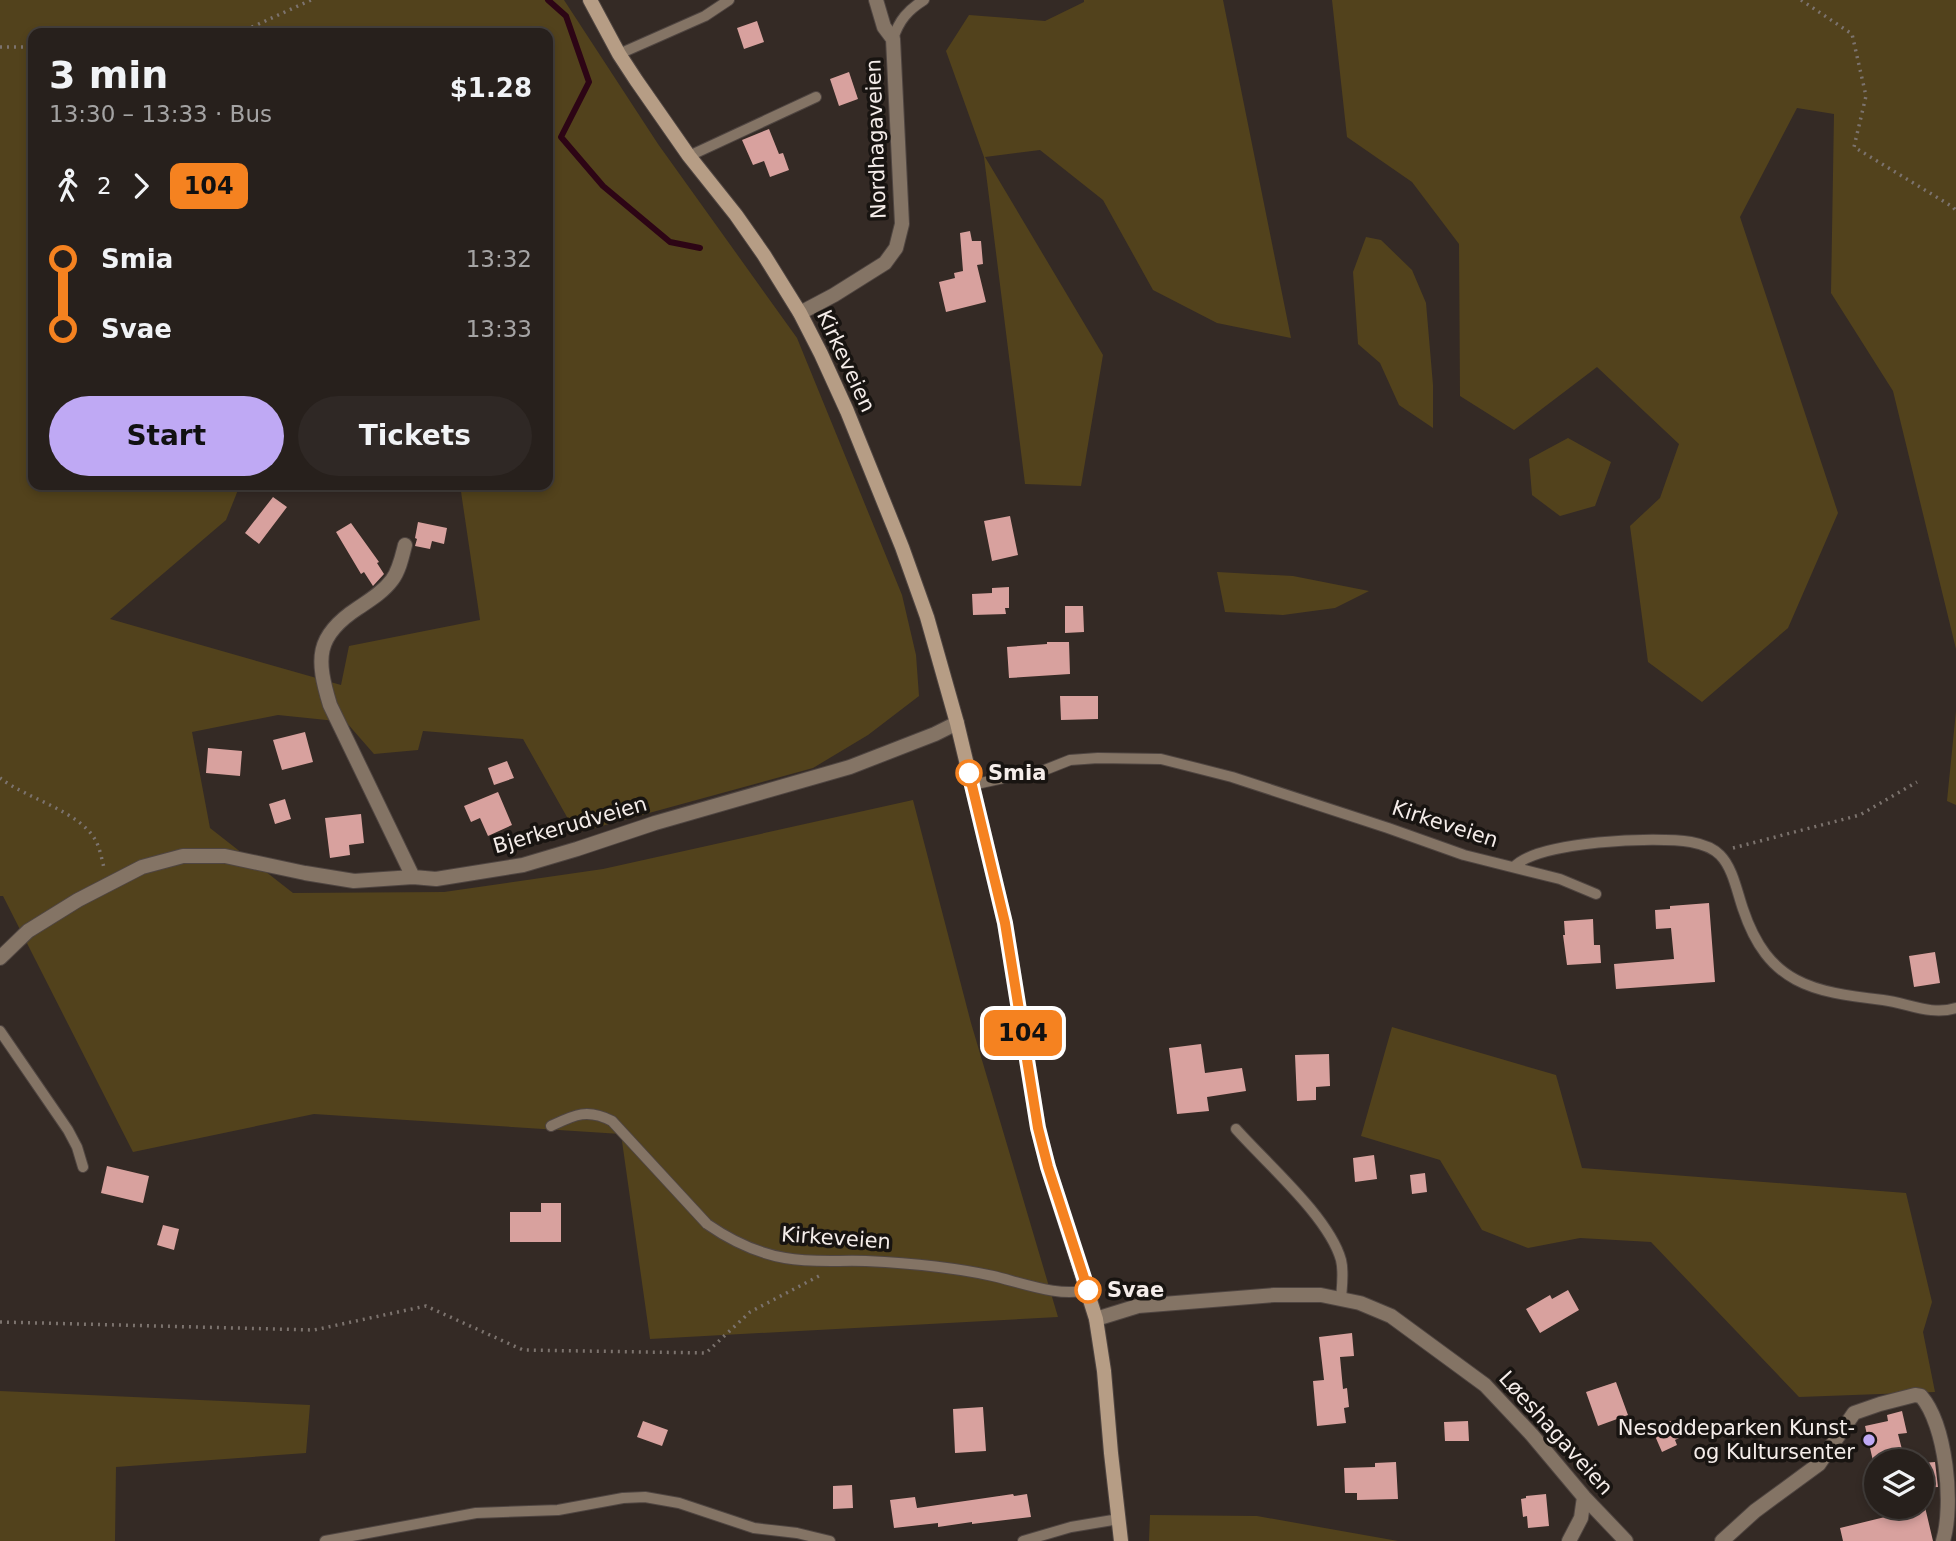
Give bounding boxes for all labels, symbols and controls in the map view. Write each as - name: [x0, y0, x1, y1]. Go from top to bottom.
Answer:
- text: 3 min: [49, 53, 168, 97]
- street label: Nordhagaveien: [861, 59, 891, 219]
- text: $1.28: [450, 73, 532, 103]
- text: 13:30 – 13:33 · Bus: [49, 101, 272, 127]
- icon: walk: [49, 167, 87, 205]
- icon: forward: [122, 167, 160, 205]
- text: 104: [184, 172, 234, 200]
- text: 2: [97, 173, 112, 199]
- text: Smia: [101, 244, 173, 274]
- text: 13:32: [466, 246, 532, 272]
- street label: Kirkeveien: [812, 306, 880, 416]
- text: Svae: [101, 314, 172, 344]
- text: 13:33: [466, 316, 532, 342]
- button: Start: [49, 396, 284, 476]
- button: Tickets: [298, 396, 532, 476]
- marker: Smia: [956, 760, 982, 786]
- place label: Smia: [988, 761, 1046, 785]
- street label: Bjerkerudveien: [490, 792, 650, 858]
- street label: Kirkeveien: [1389, 796, 1501, 852]
- line badge: 104: [983, 1010, 1063, 1056]
- text: 104: [998, 1019, 1048, 1047]
- street label: Kirkeveien: [780, 1222, 892, 1254]
- marker: Svae: [1075, 1277, 1101, 1303]
- place label: Svae: [1107, 1278, 1164, 1302]
- street label: Løeshagaveien: [1494, 1366, 1618, 1500]
- place label: Nesoddeparken Kunst- og Kultursenter: [1618, 1416, 1855, 1464]
- marker: Nesoddeparken Kunst- og Kultursenter: [1861, 1432, 1877, 1448]
- map controls: [1864, 1449, 1934, 1519]
- button: layers: [1864, 1449, 1934, 1519]

